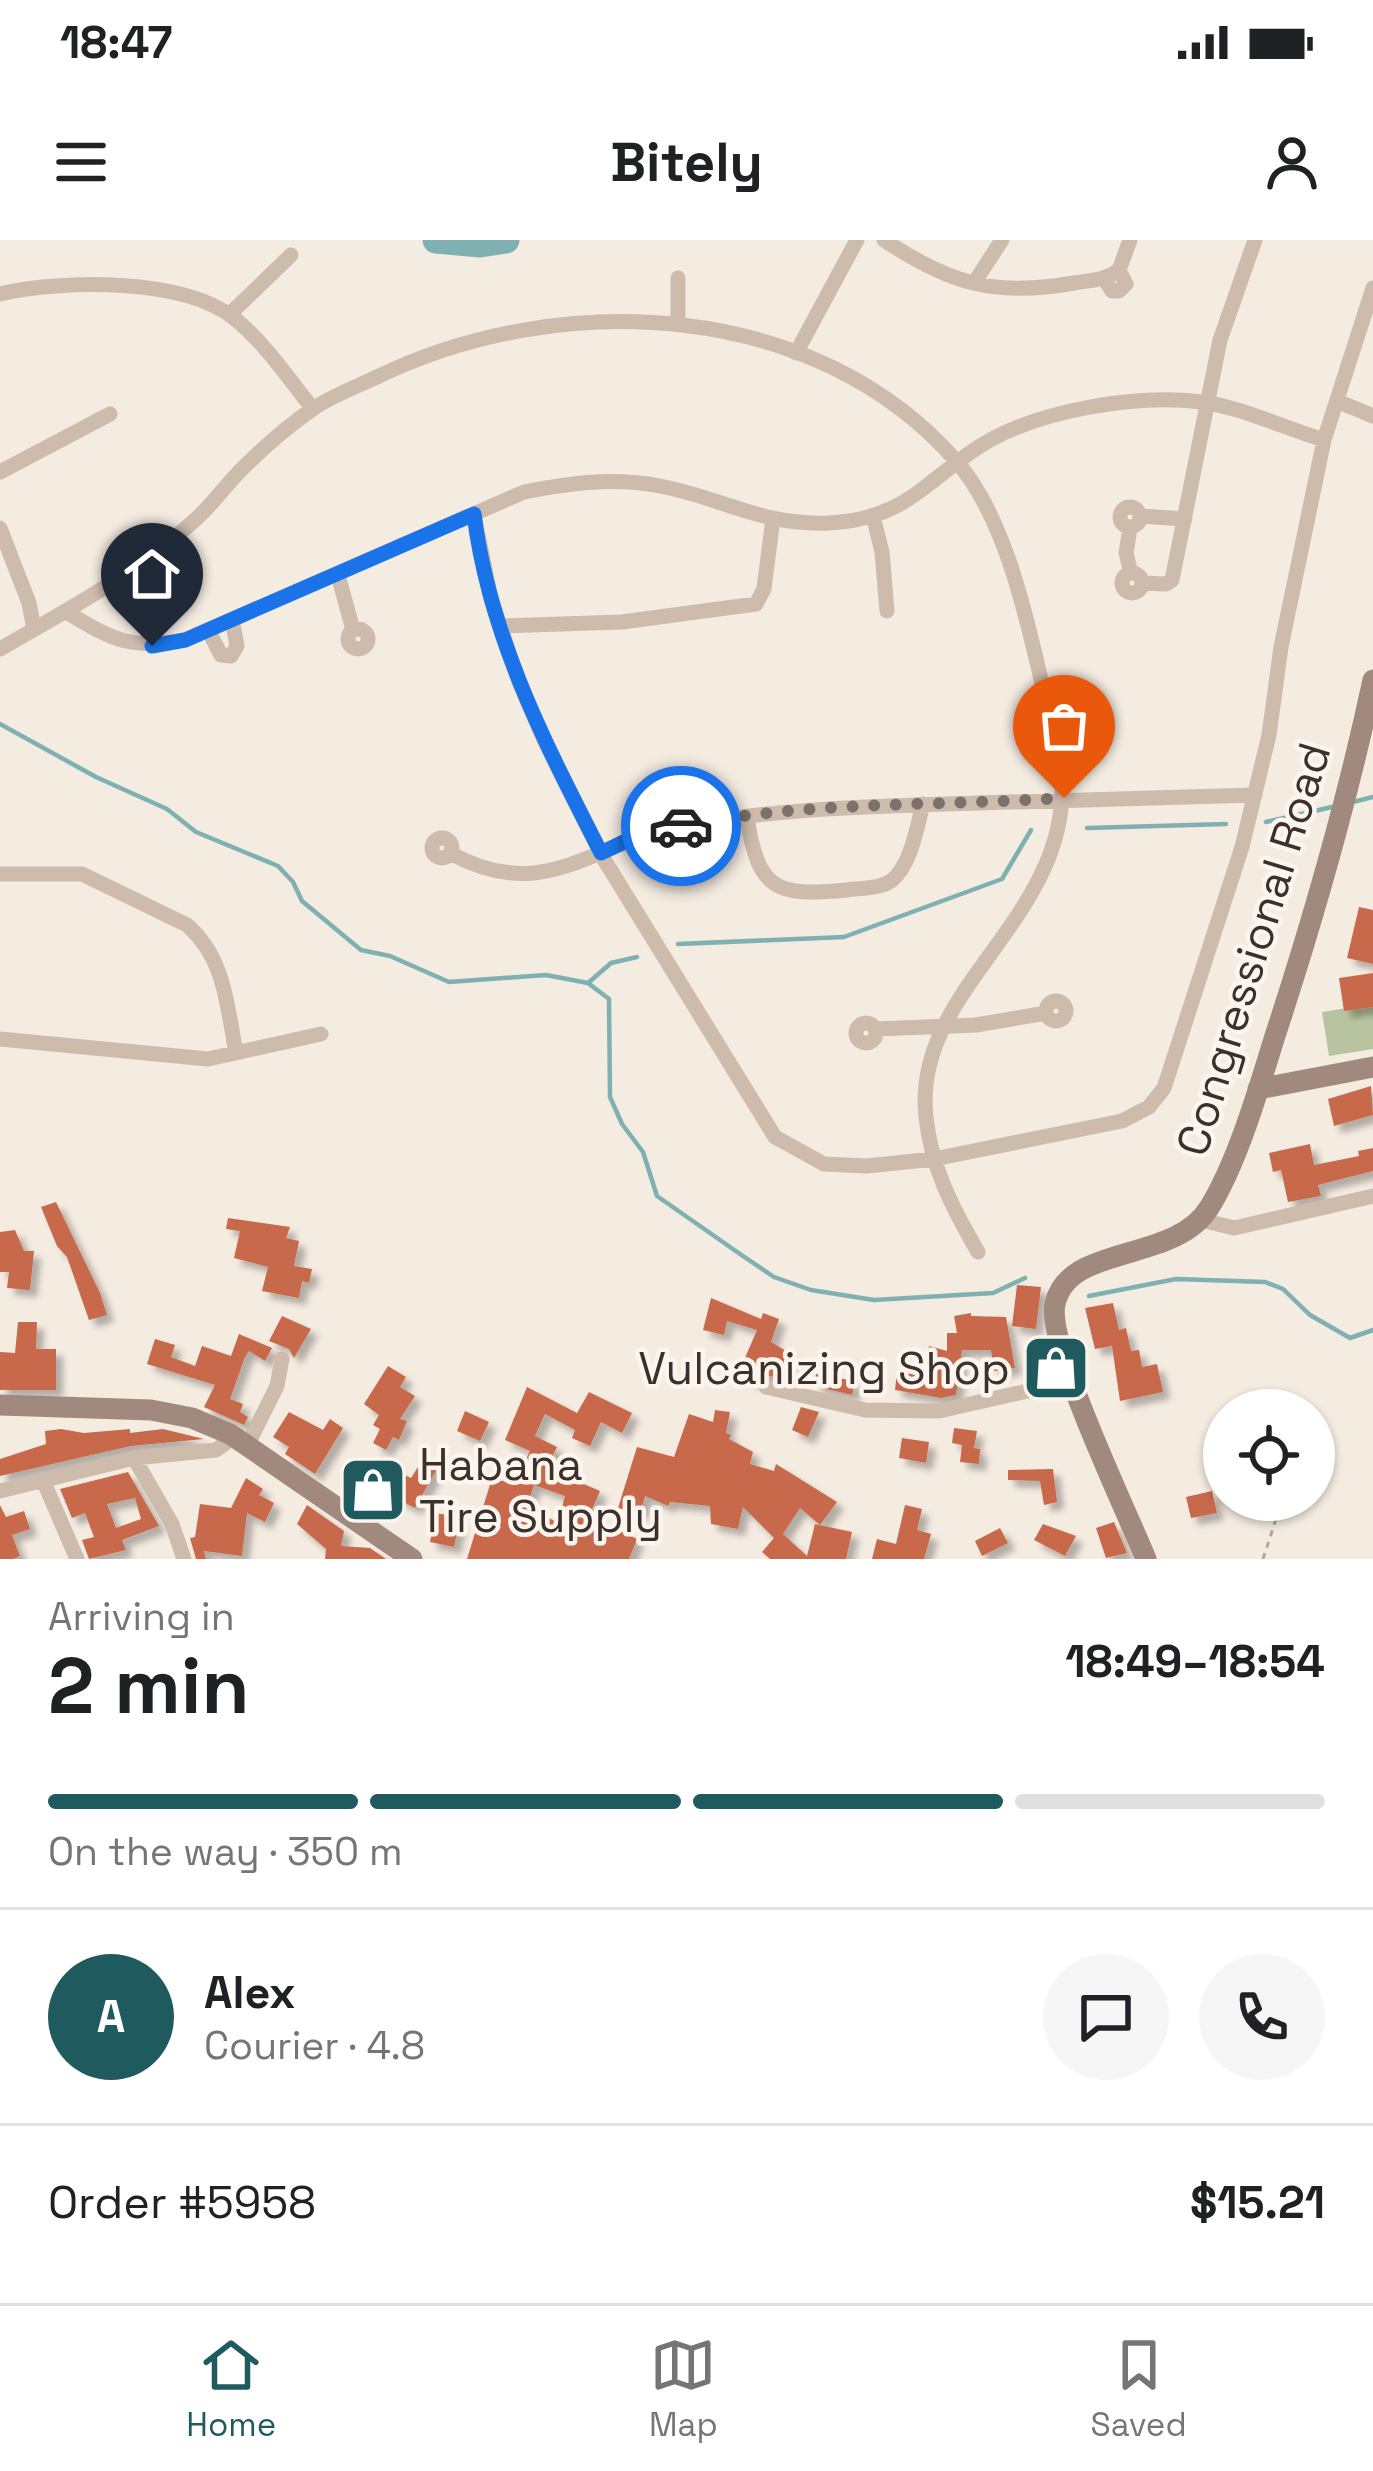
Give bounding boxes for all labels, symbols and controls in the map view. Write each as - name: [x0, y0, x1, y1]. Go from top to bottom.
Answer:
- text: 18:47: [60, 14, 172, 71]
- text: Bitely: [610, 128, 763, 197]
- icon: menu: [48, 129, 114, 195]
- icon: person: [1259, 129, 1325, 195]
- pin: [101, 523, 203, 646]
- icon: home: [119, 541, 185, 607]
- pin: [1013, 675, 1115, 798]
- icon: bag: [1031, 693, 1097, 759]
- street label: Congressional Road: [1164, 736, 1343, 1162]
- courier: [621, 766, 741, 886]
- icon: car: [648, 793, 714, 859]
- shop icon: Vulcanizing Shop: [1021, 1333, 1091, 1403]
- place label: Vulcanizing Shop: [638, 1340, 1010, 1397]
- map controls: [1203, 1389, 1335, 1521]
- button: locate: [1203, 1389, 1335, 1521]
- place label: Habana Tire Supply: [419, 1436, 662, 1545]
- shop icon: Habana Tire Supply: [338, 1455, 408, 1525]
- text: Arriving in: [48, 1592, 235, 1641]
- text: 18:49–18:54: [1065, 1633, 1325, 1690]
- text: 2 min: [48, 1636, 250, 1736]
- text: On the way · 350 m: [48, 1827, 403, 1876]
- button: chat: [1043, 1954, 1169, 2080]
- button: phone: [1199, 1954, 1325, 2080]
- text: Alex: [204, 1964, 296, 2021]
- text: A: [97, 1988, 125, 2045]
- text: Courier · 4.8: [204, 2021, 425, 2070]
- text: Order #5958: [48, 2174, 316, 2231]
- text: $15.21: [1190, 2174, 1325, 2231]
- tab: Home: [186, 2332, 276, 2446]
- tab: Map: [649, 2332, 718, 2446]
- tab: Saved: [1090, 2332, 1187, 2446]

